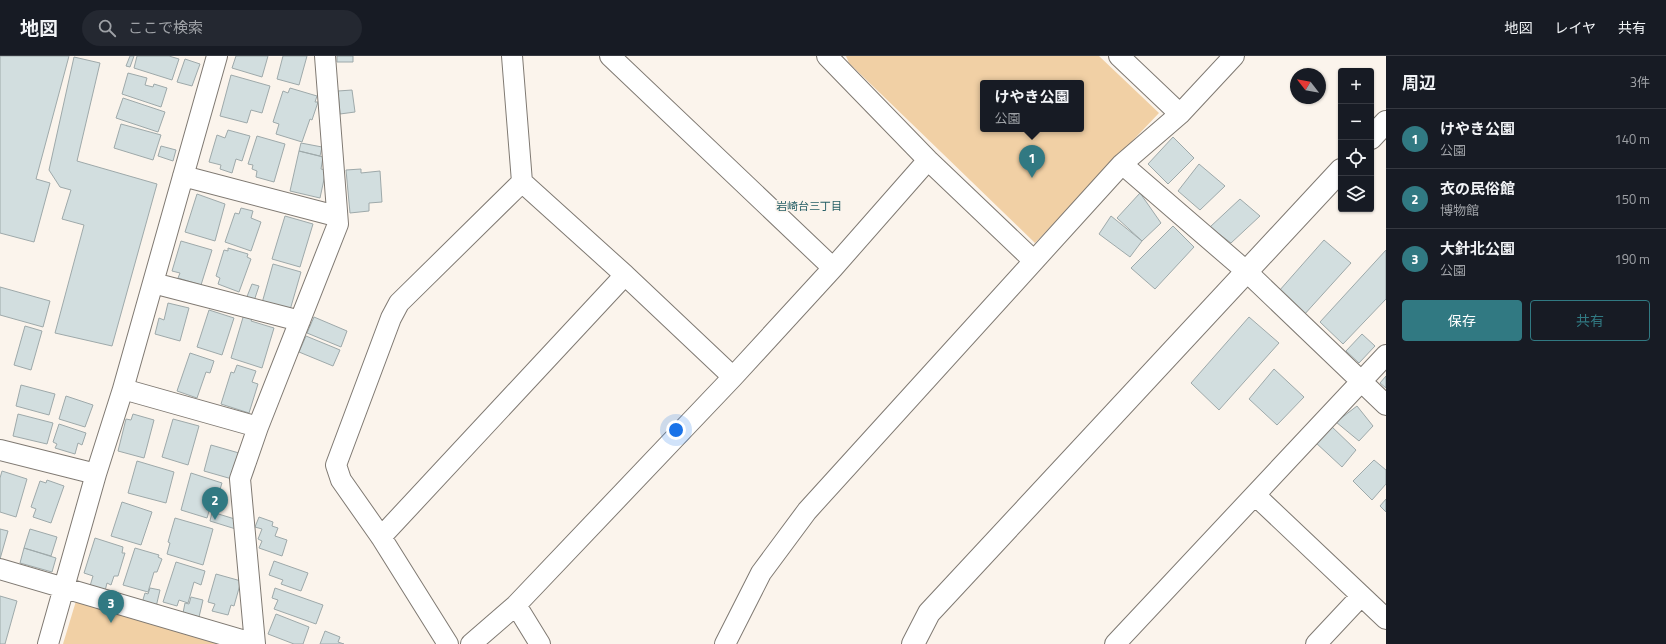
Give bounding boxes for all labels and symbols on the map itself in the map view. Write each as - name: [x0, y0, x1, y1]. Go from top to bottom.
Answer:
- north arrow: [1290, 68, 1326, 104]
- pin: 1: [1019, 145, 1045, 178]
- district label: 岩崎台三丁目: [776, 198, 842, 214]
- your location: [666, 420, 686, 440]
- pin: 2: [202, 487, 228, 520]
- pin: 3: [98, 590, 124, 623]

